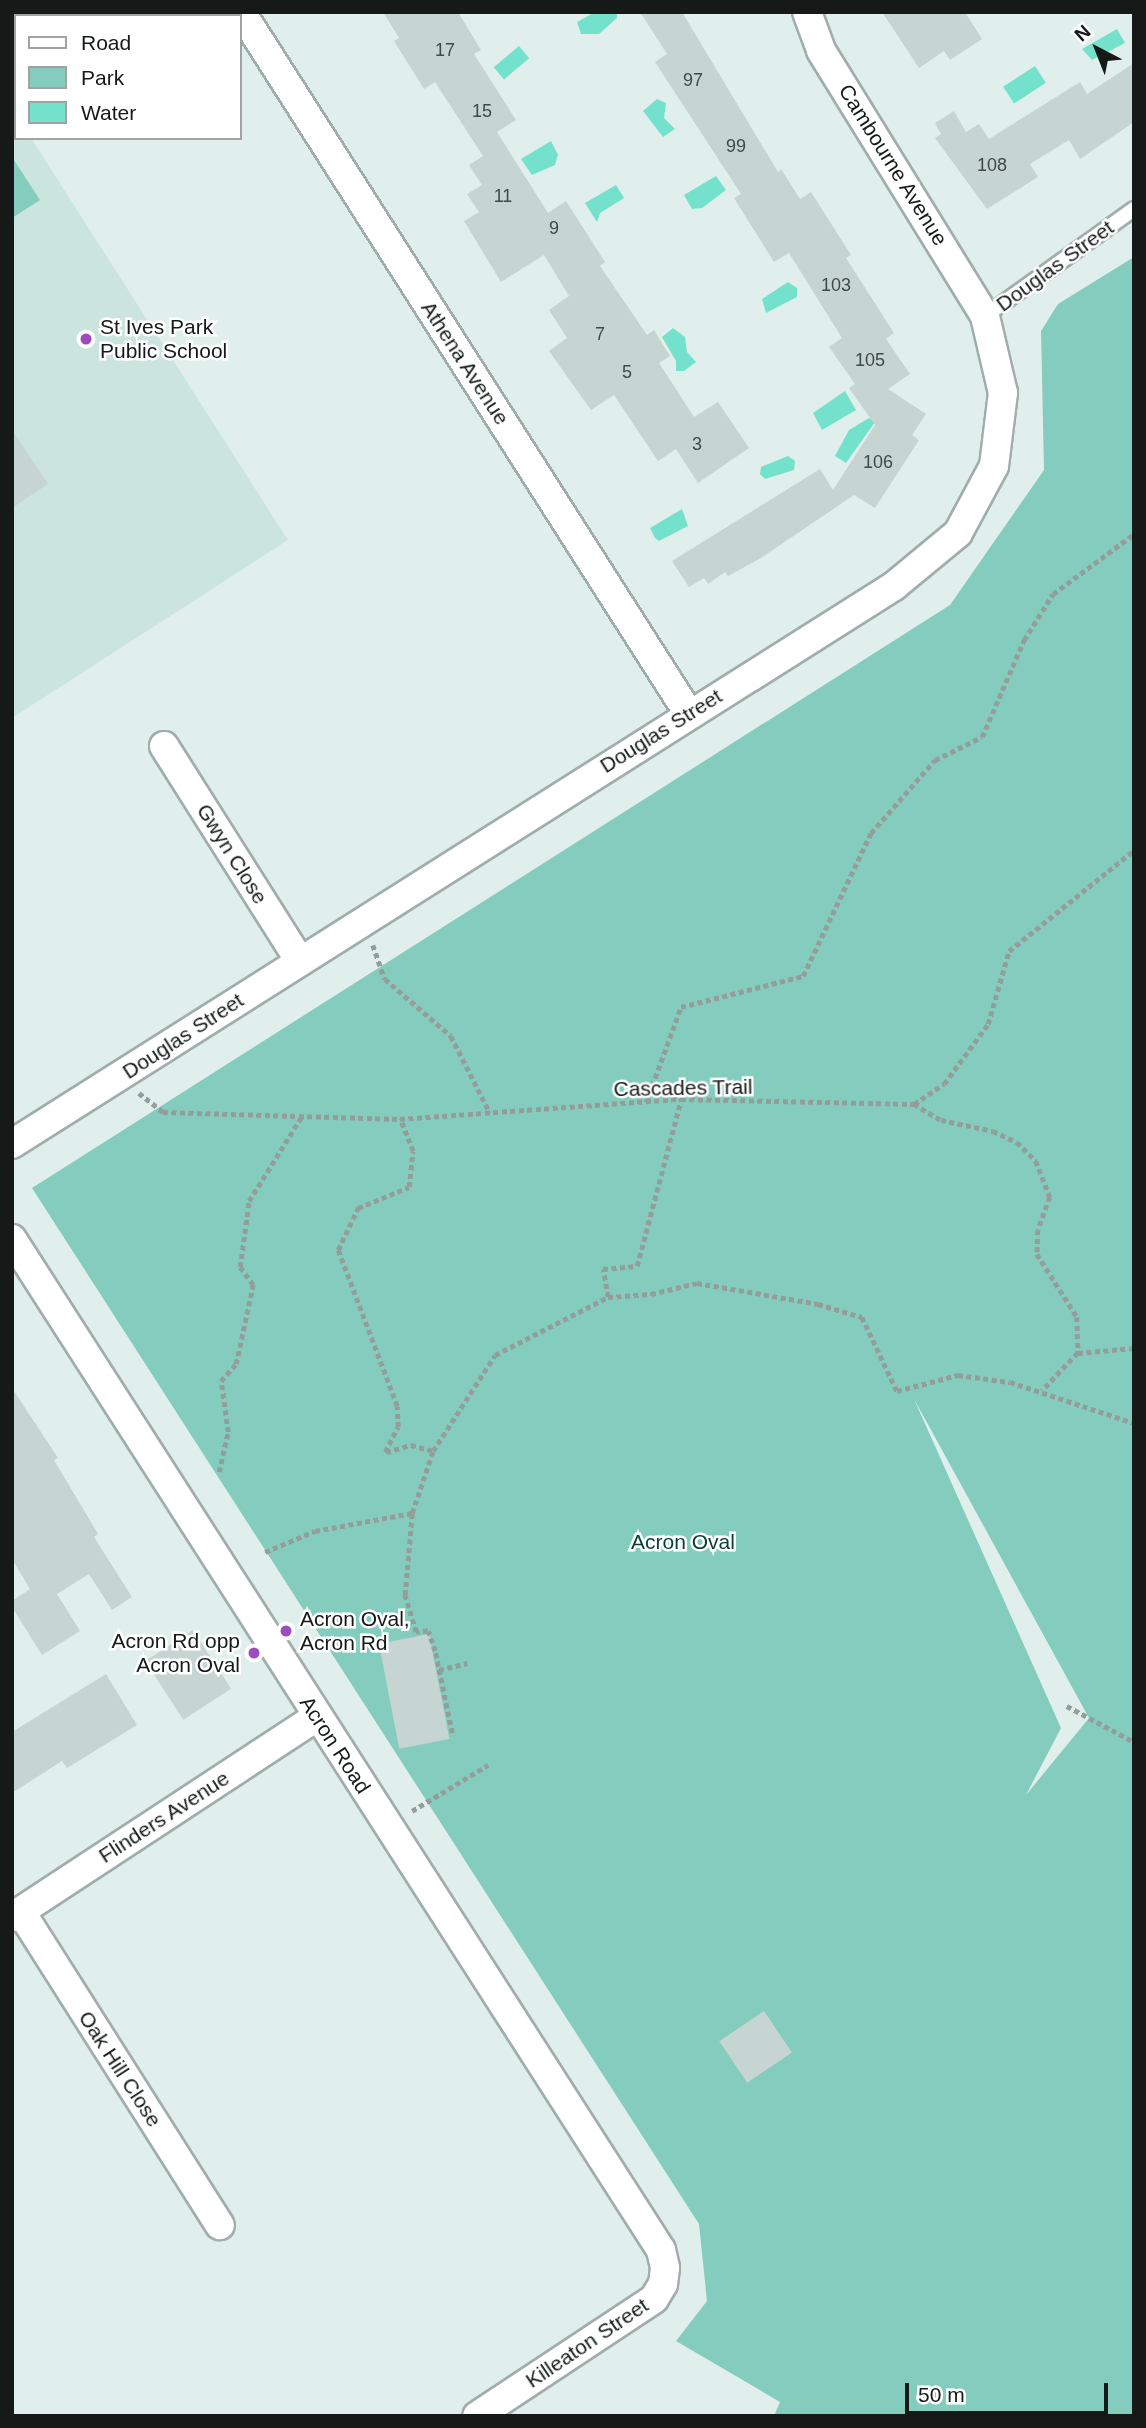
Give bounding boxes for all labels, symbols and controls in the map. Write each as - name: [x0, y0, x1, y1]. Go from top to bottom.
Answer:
- legend: [14, 14, 242, 140]
- north arrow: [1062, 14, 1132, 84]
- text: N: [1070, 21, 1095, 45]
- text: Road: [81, 31, 131, 54]
- house number: 17: [435, 39, 455, 61]
- text: Park: [81, 66, 124, 89]
- house number: 97: [683, 69, 703, 91]
- street label: Cambourne Avenue: [833, 79, 953, 251]
- house number: 15: [472, 100, 492, 122]
- text: Water: [81, 101, 136, 124]
- house number: 99: [726, 135, 746, 157]
- house number: 108: [977, 154, 1007, 176]
- house number: 11: [494, 185, 512, 207]
- street label: Douglas Street: [991, 215, 1119, 317]
- house number: 9: [549, 217, 559, 239]
- house number: 103: [821, 274, 851, 296]
- street label: Athena Avenue: [415, 296, 515, 430]
- place label: St Ives Park Public School: [100, 314, 227, 364]
- house number: 7: [595, 323, 605, 345]
- marker: St Ives Park Public School: [78, 331, 94, 347]
- house number: 105: [855, 349, 885, 371]
- house number: 5: [622, 361, 632, 383]
- house number: 3: [692, 433, 702, 455]
- house number: 106: [863, 451, 893, 473]
- street label: Douglas Street: [595, 684, 727, 778]
- street label: Gwyn Close: [191, 799, 273, 909]
- street label: Douglas Street: [118, 988, 248, 1084]
- street label: Cascades Trail: [613, 1074, 753, 1102]
- park label: Acron Oval: [631, 1529, 735, 1555]
- place label: Acron Oval, Acron Rd: [300, 1606, 410, 1656]
- marker: Acron Oval, Acron Rd: [278, 1623, 294, 1639]
- place label: Acron Rd opp Acron Oval: [112, 1628, 240, 1678]
- marker: Acron Rd opp Acron Oval: [246, 1645, 262, 1661]
- street label: Acron Road: [294, 1692, 376, 1798]
- street label: Flinders Avenue: [94, 1765, 234, 1869]
- street label: Oak Hill Close: [73, 2006, 167, 2132]
- street label: Killeaton Street: [521, 2293, 653, 2393]
- scale bar: [908, 2368, 1111, 2412]
- text: 50 m: [918, 2383, 965, 2406]

